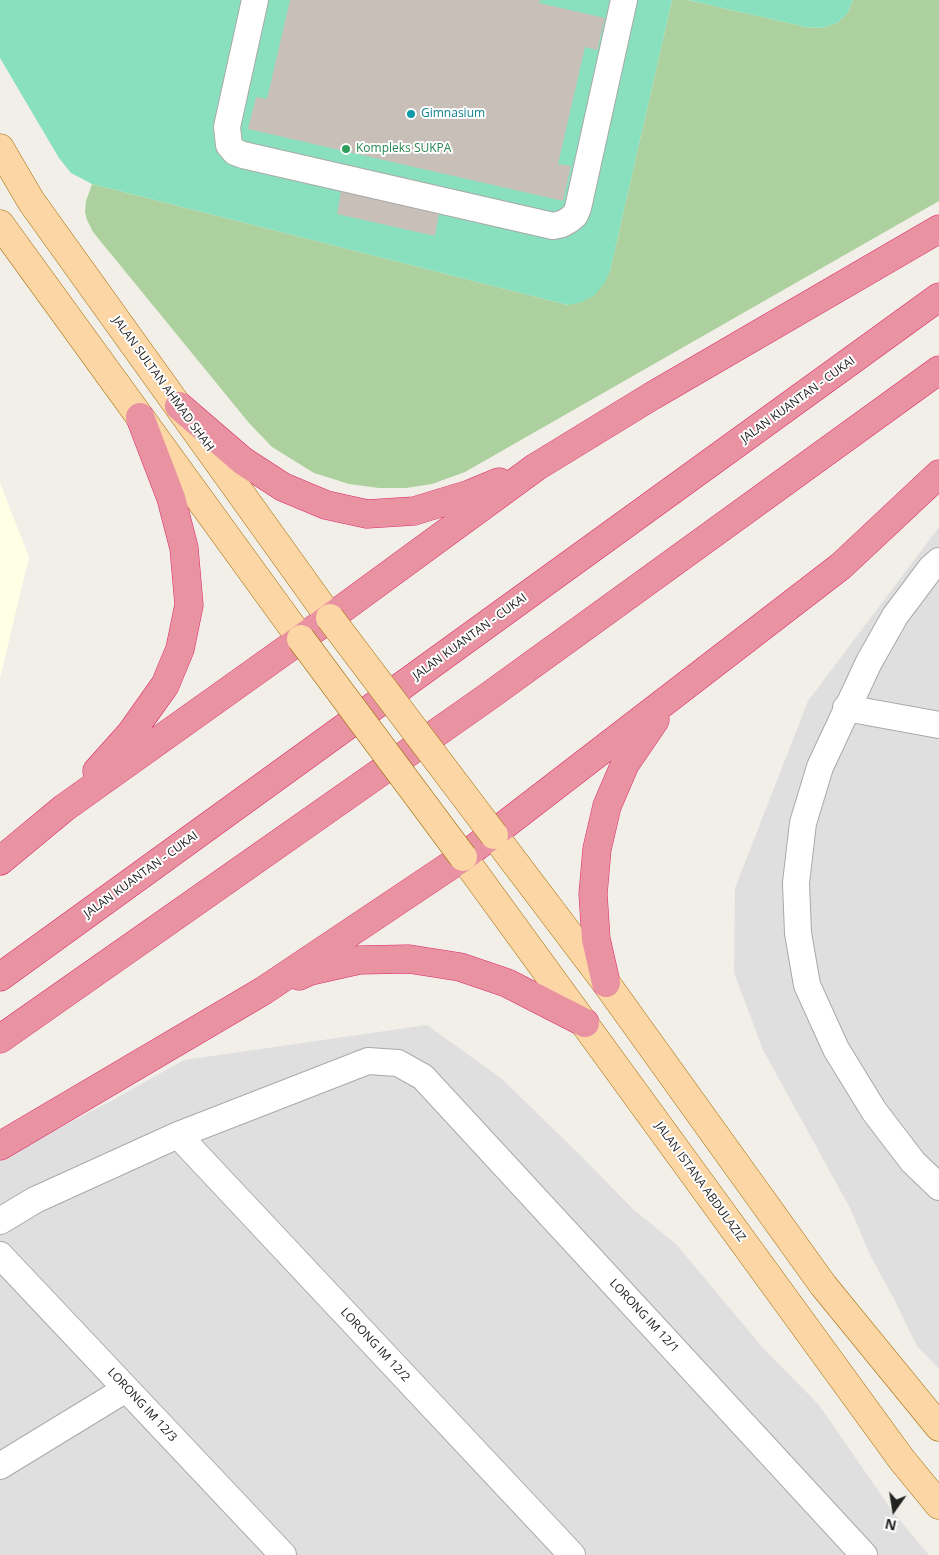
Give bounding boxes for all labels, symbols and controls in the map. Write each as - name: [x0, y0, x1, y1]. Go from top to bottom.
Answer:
- place label: Gimnasium: [421, 107, 485, 121]
- marker: Gimnasium: [405, 108, 417, 120]
- place label: Kompleks SUKPA: [356, 142, 451, 156]
- marker: Kompleks SUKPA: [340, 143, 352, 155]
- street label: JALAN SULTAN AHMAD SHAH: [109, 314, 217, 454]
- street label: JALAN KUANTAN - CUKAI: [738, 354, 858, 446]
- street label: JALAN KUANTAN - CUKAI: [410, 591, 530, 683]
- street label: JALAN KUANTAN - CUKAI: [81, 829, 201, 921]
- street label: JALAN ISTANA ABDULAZIZ: [652, 1119, 748, 1245]
- street label: LORONG IM 12/1: [606, 1276, 682, 1356]
- street label: LORONG IM 12/2: [337, 1305, 413, 1385]
- street label: LORONG IM 12/3: [104, 1365, 180, 1445]
- north arrow: [869, 1485, 919, 1535]
- text: N: [883, 1515, 898, 1536]

